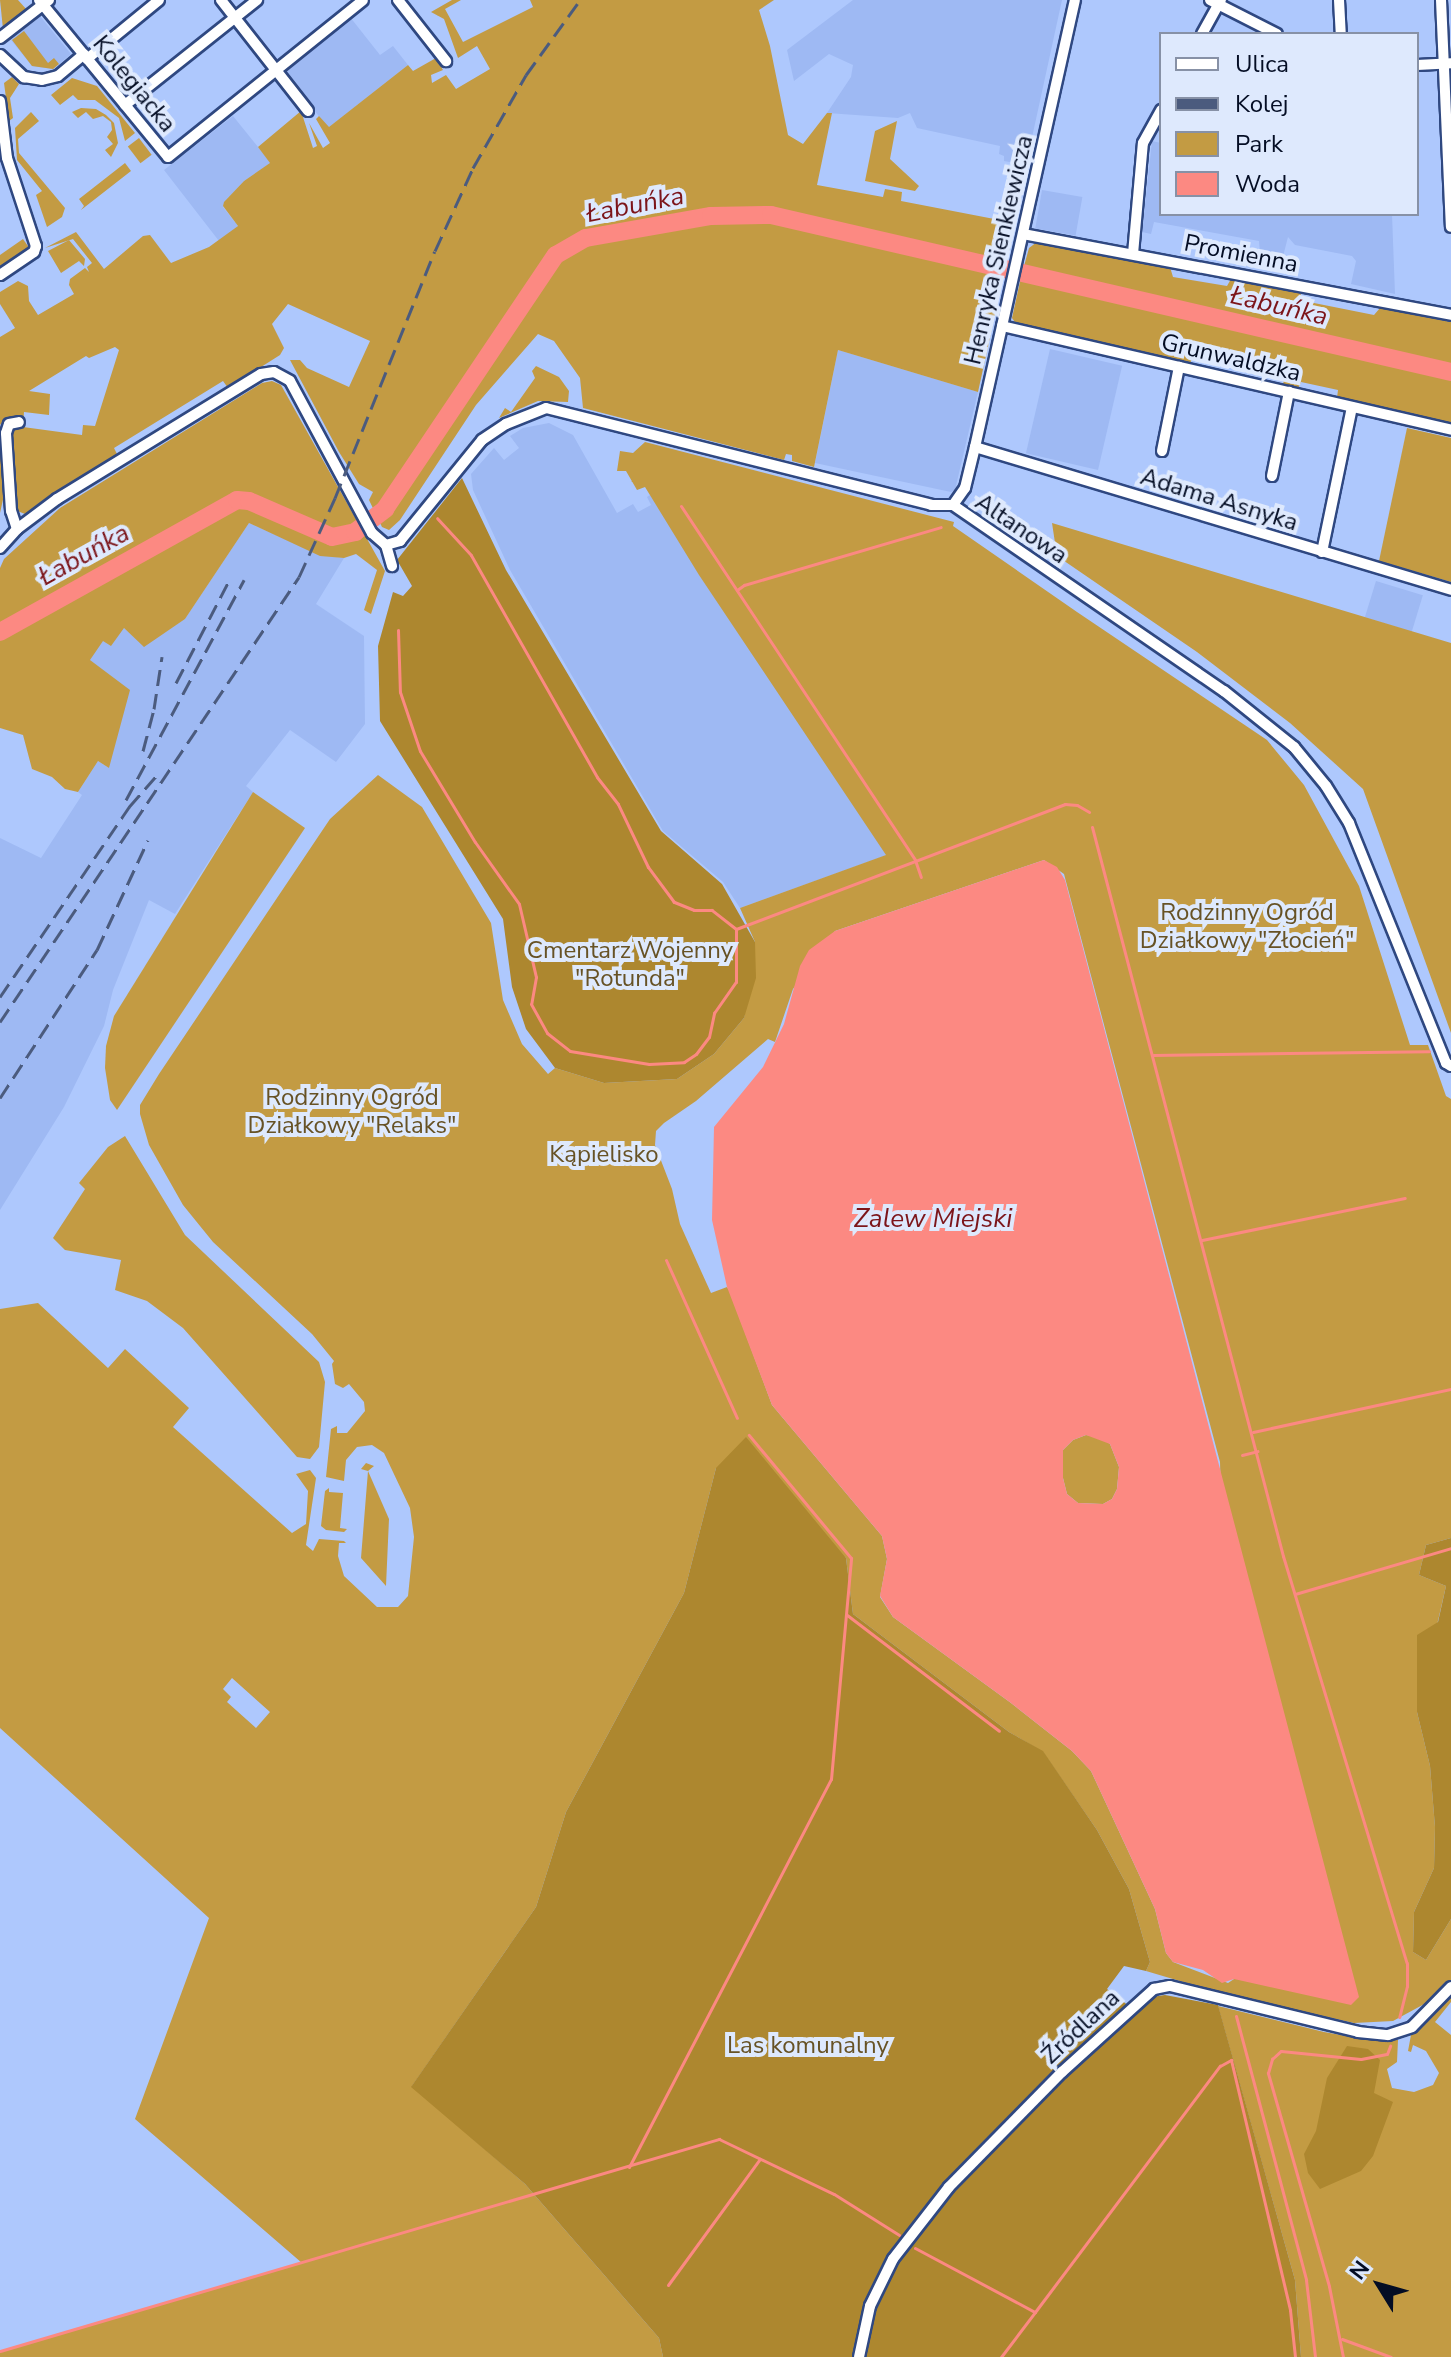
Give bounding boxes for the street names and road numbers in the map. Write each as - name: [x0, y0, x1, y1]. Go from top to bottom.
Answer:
- street label: Kolegiacka: [86, 30, 182, 138]
- street label: Henryka Sienkiewicza: [959, 132, 1039, 368]
- street label: Promienna: [1182, 229, 1300, 279]
- street label: Grunwaldzka: [1158, 328, 1304, 388]
- street label: Adama Asnyka: [1137, 462, 1301, 538]
- street label: Altanowa: [969, 488, 1073, 570]
- street label: Źródlana: [1036, 1984, 1126, 2070]

